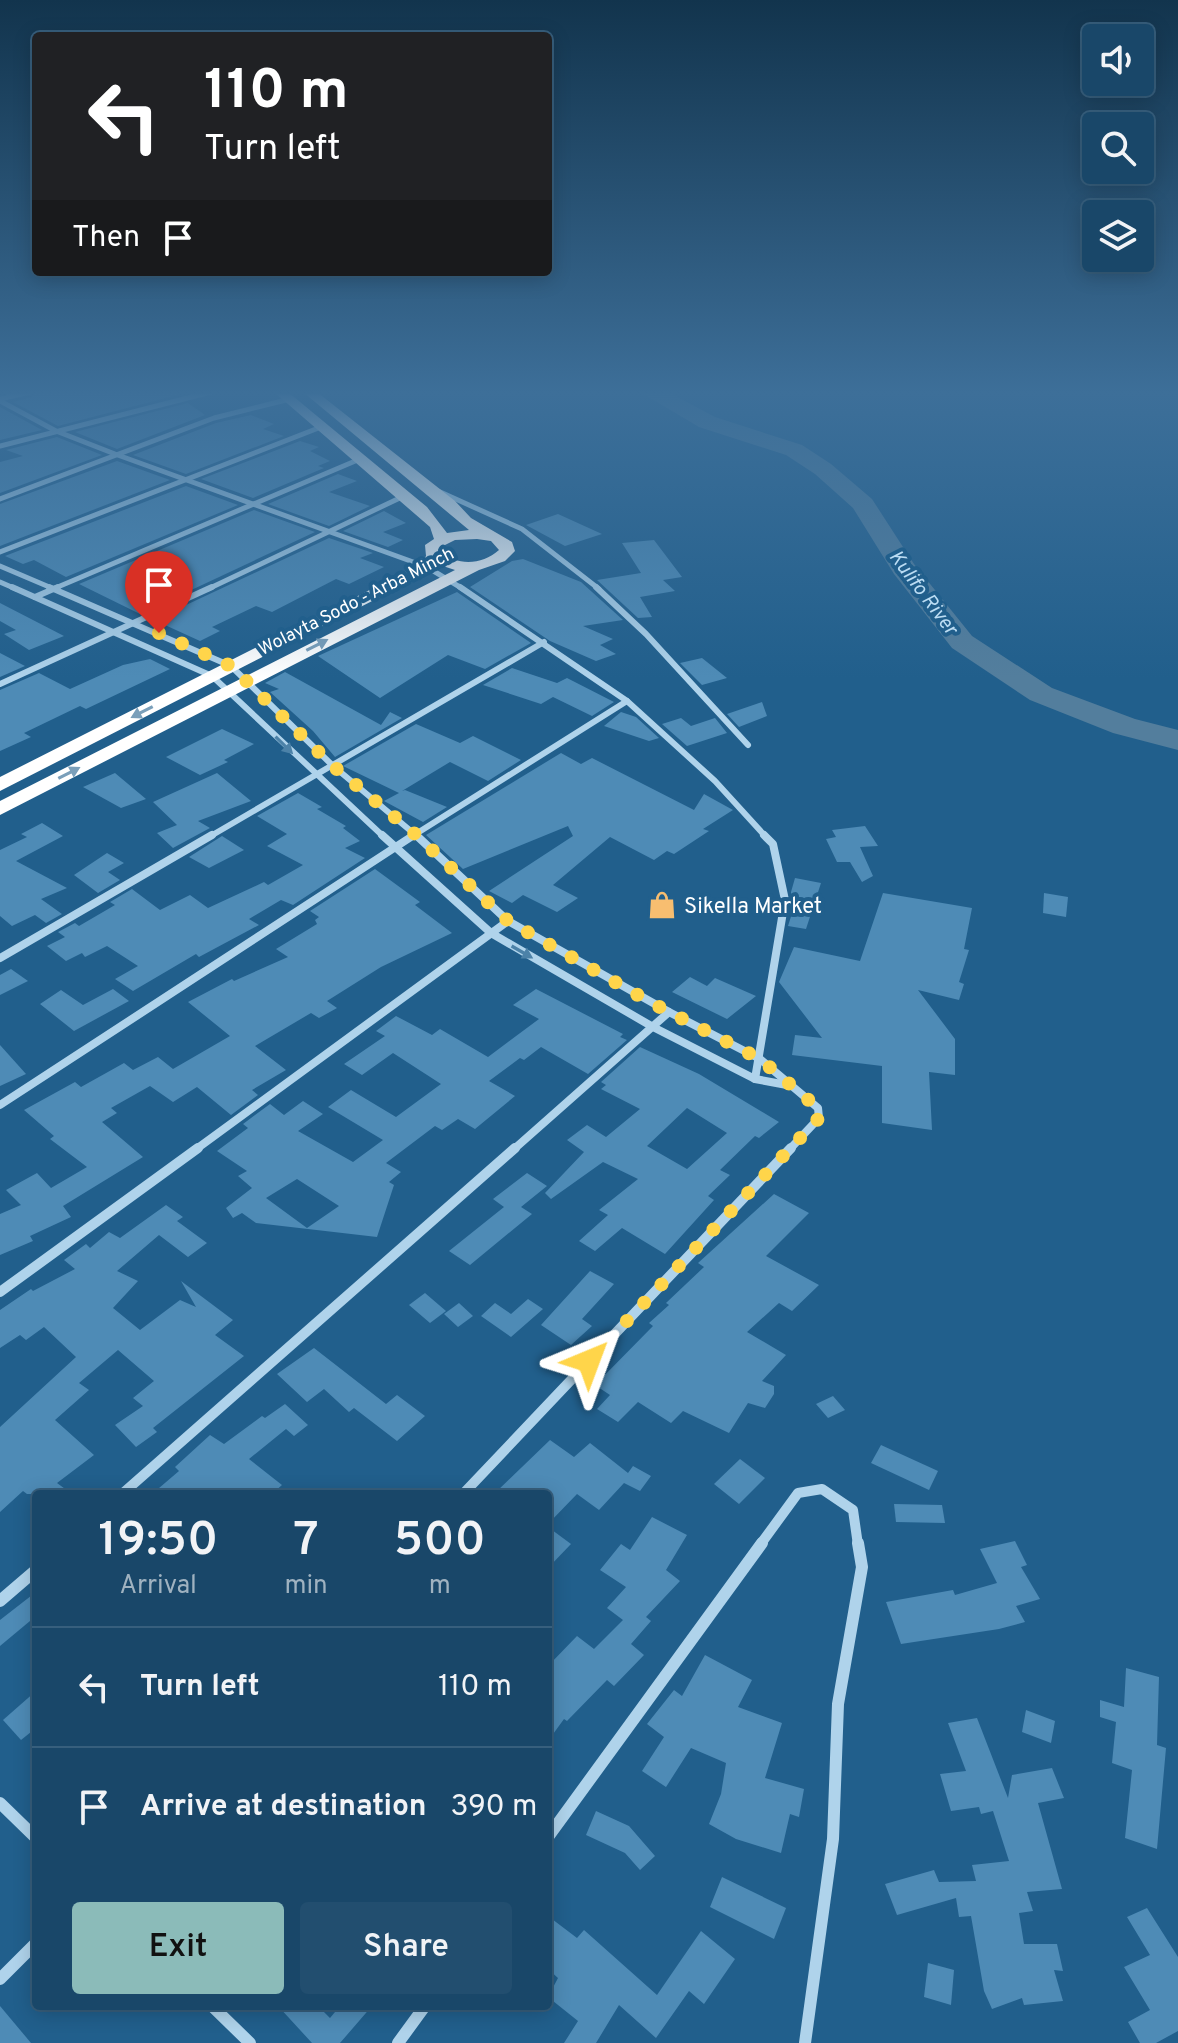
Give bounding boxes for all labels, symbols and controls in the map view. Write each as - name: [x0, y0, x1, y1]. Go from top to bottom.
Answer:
- map controls: [1082, 24, 1154, 272]
- button: sound: [1082, 24, 1154, 96]
- text: 110 m: [204, 58, 349, 128]
- icon: left: [72, 64, 176, 168]
- button: search: [1082, 112, 1154, 184]
- text: Turn left: [204, 127, 341, 173]
- button: layers: [1082, 200, 1154, 272]
- icon: arrive: [156, 216, 200, 260]
- text: Then: [72, 220, 140, 257]
- street label: Wolayta Sodo - Arba Minch: [255, 543, 458, 662]
- water label: Kulifo River: [882, 546, 964, 642]
- pin: [125, 551, 193, 633]
- icon: arrive: [137, 563, 181, 607]
- one-way arrow: [305, 638, 328, 652]
- one-way arrow: [131, 705, 154, 718]
- one-way arrow: [275, 735, 293, 754]
- one-way arrow: [58, 766, 81, 779]
- shop icon: Sikella Market: [647, 890, 677, 920]
- place label: Sikella Market: [684, 894, 822, 921]
- one-way arrow: [511, 945, 534, 959]
- position arrow: [547, 1319, 631, 1403]
- text: 19:50: [98, 1512, 218, 1572]
- text: 7: [293, 1512, 319, 1572]
- text: 500: [394, 1512, 486, 1572]
- text: Arrival: [119, 1570, 197, 1603]
- text: min: [284, 1570, 328, 1603]
- text: m: [429, 1570, 451, 1603]
- icon: left: [72, 1665, 116, 1709]
- text: Turn left: [140, 1669, 260, 1706]
- text: 110 m: [438, 1669, 512, 1706]
- icon: arrive: [72, 1785, 116, 1829]
- text: Arrive at destination: [140, 1789, 426, 1826]
- text: 390 m: [450, 1789, 537, 1826]
- button: Exit: [72, 1902, 284, 1994]
- button: Share: [300, 1902, 512, 1994]

